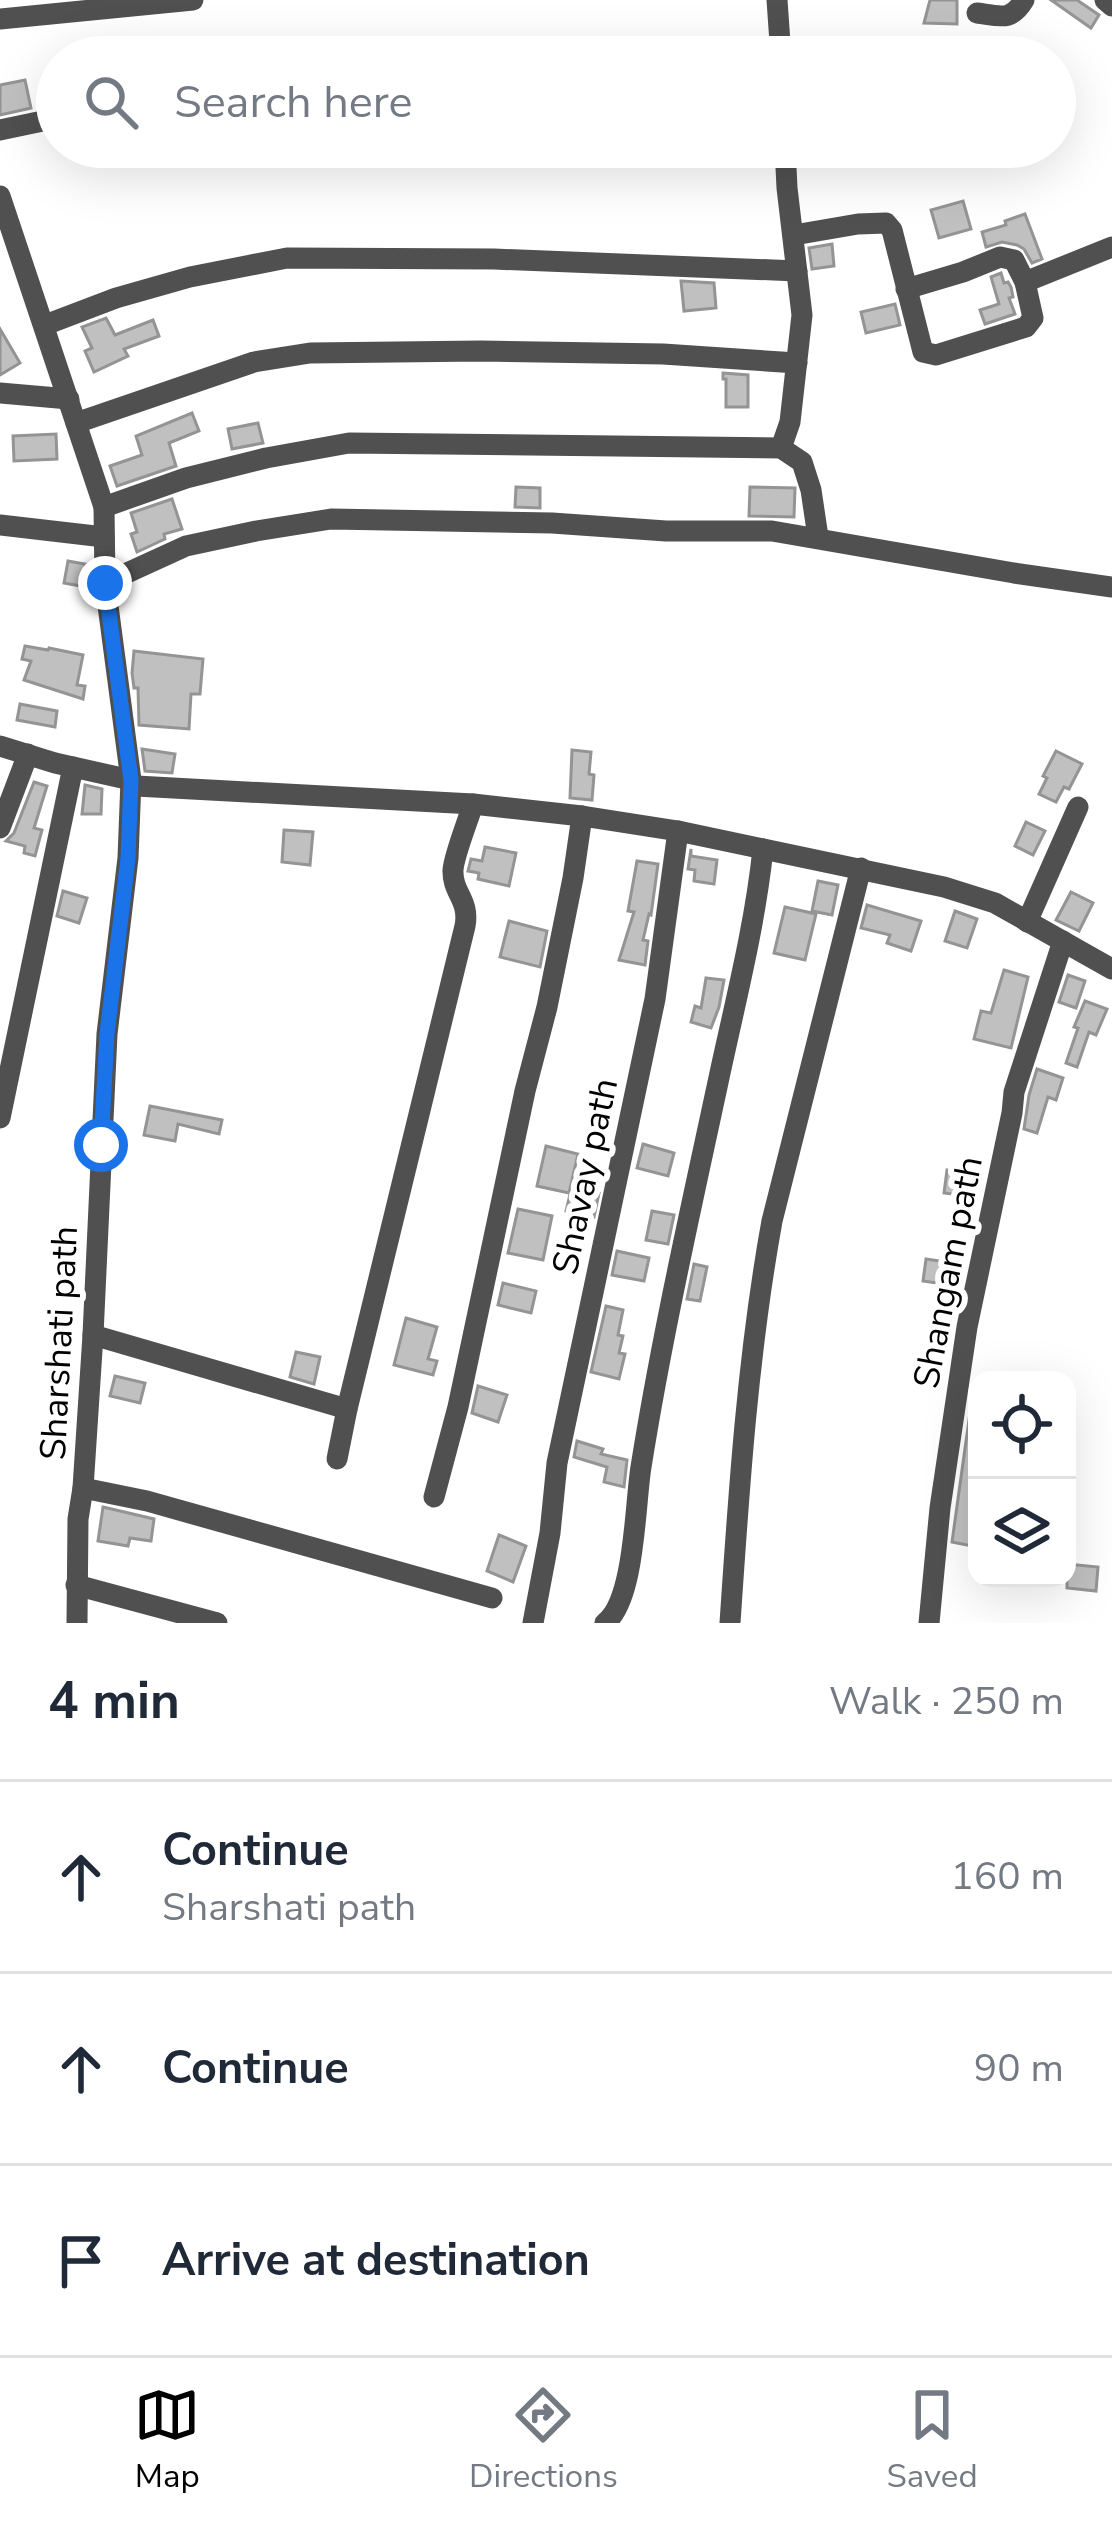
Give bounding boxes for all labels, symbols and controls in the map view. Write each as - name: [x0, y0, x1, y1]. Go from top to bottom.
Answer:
- search box: [36, 36, 1076, 168]
- icon: search: [78, 69, 144, 135]
- text: Search here: [174, 72, 413, 133]
- route end: [78, 556, 132, 610]
- street label: Shavay path: [541, 1074, 630, 1279]
- route start: [74, 1118, 128, 1172]
- street label: Shangam path: [902, 1152, 995, 1393]
- street label: Sharshati path: [29, 1225, 90, 1461]
- map controls: [968, 1371, 1076, 1587]
- button: locate: [968, 1371, 1076, 1479]
- button: layers: [968, 1479, 1076, 1587]
- text: 4 min: [48, 1666, 180, 1736]
- text: Walk · 250 m: [829, 1675, 1064, 1728]
- text: Continue: [162, 1820, 349, 1881]
- icon: ahead: [48, 1844, 114, 1910]
- text: 160 m: [950, 1850, 1064, 1903]
- text: Sharshati path: [162, 1881, 416, 1934]
- icon: ahead: [48, 2036, 114, 2102]
- text: Continue: [162, 2038, 349, 2099]
- text: 90 m: [974, 2042, 1064, 2095]
- icon: arrive: [48, 2228, 114, 2294]
- text: Arrive at destination: [162, 2230, 590, 2291]
- tab: Map: [134, 2382, 200, 2499]
- tab: Directions: [469, 2382, 618, 2499]
- tab: Saved: [886, 2382, 978, 2499]

